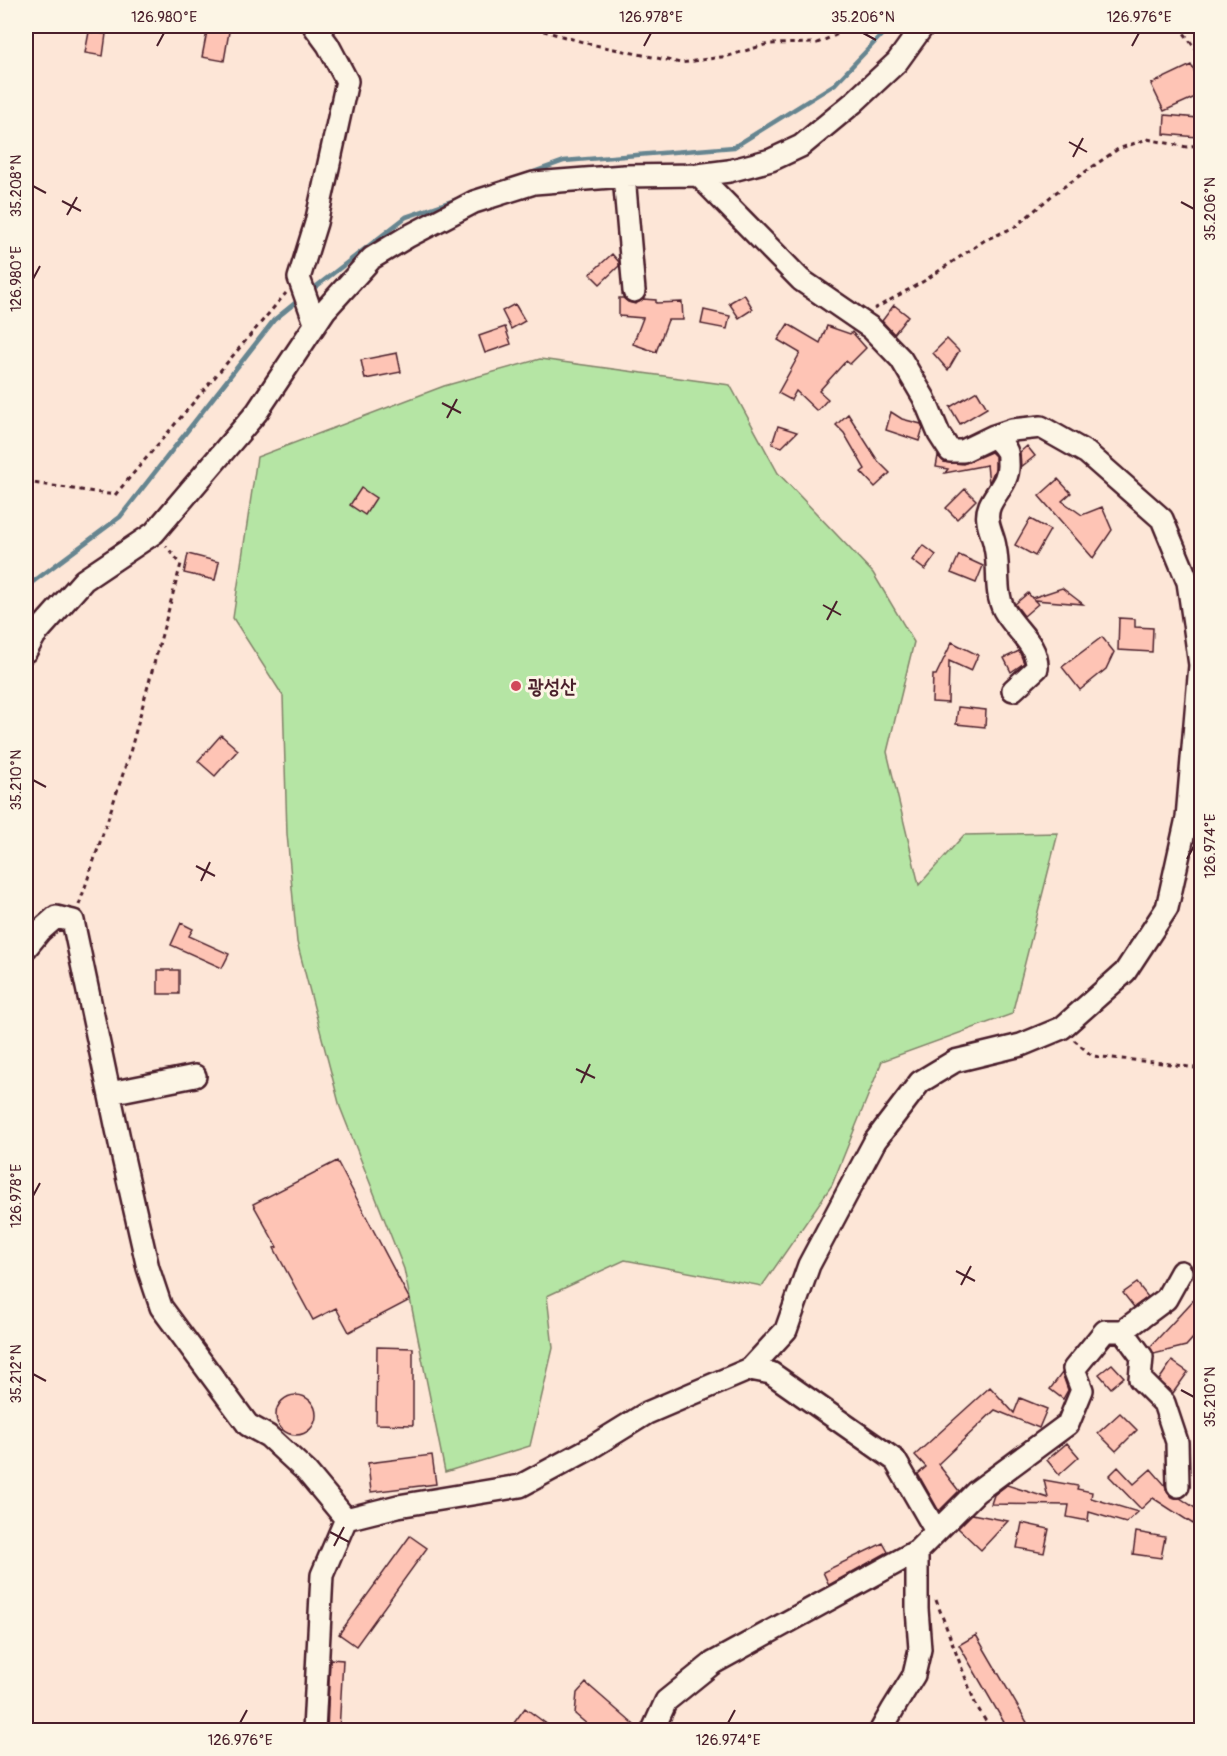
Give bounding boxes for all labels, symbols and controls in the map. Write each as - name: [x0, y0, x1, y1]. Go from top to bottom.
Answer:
- text: 126.980°E: [131, 8, 197, 27]
- text: 126.978°E: [619, 8, 683, 27]
- text: 35.206°N: [831, 8, 895, 27]
- text: 126.976°E: [1106, 8, 1172, 27]
- text: 35.208°N: [7, 155, 26, 217]
- text: 35.206°N: [1201, 177, 1220, 241]
- text: 126.980°E: [7, 246, 26, 312]
- place label: 광성산: [528, 674, 576, 699]
- marker: 광성산: [509, 679, 523, 693]
- text: 35.210°N: [7, 750, 26, 811]
- text: 126.974°E: [1201, 813, 1220, 879]
- text: 126.978°E: [7, 1164, 26, 1228]
- text: 35.212°N: [7, 1344, 26, 1404]
- text: 35.210°N: [1201, 1367, 1220, 1428]
- text: 126.976°E: [207, 1731, 273, 1750]
- text: 126.974°E: [696, 1731, 761, 1750]

